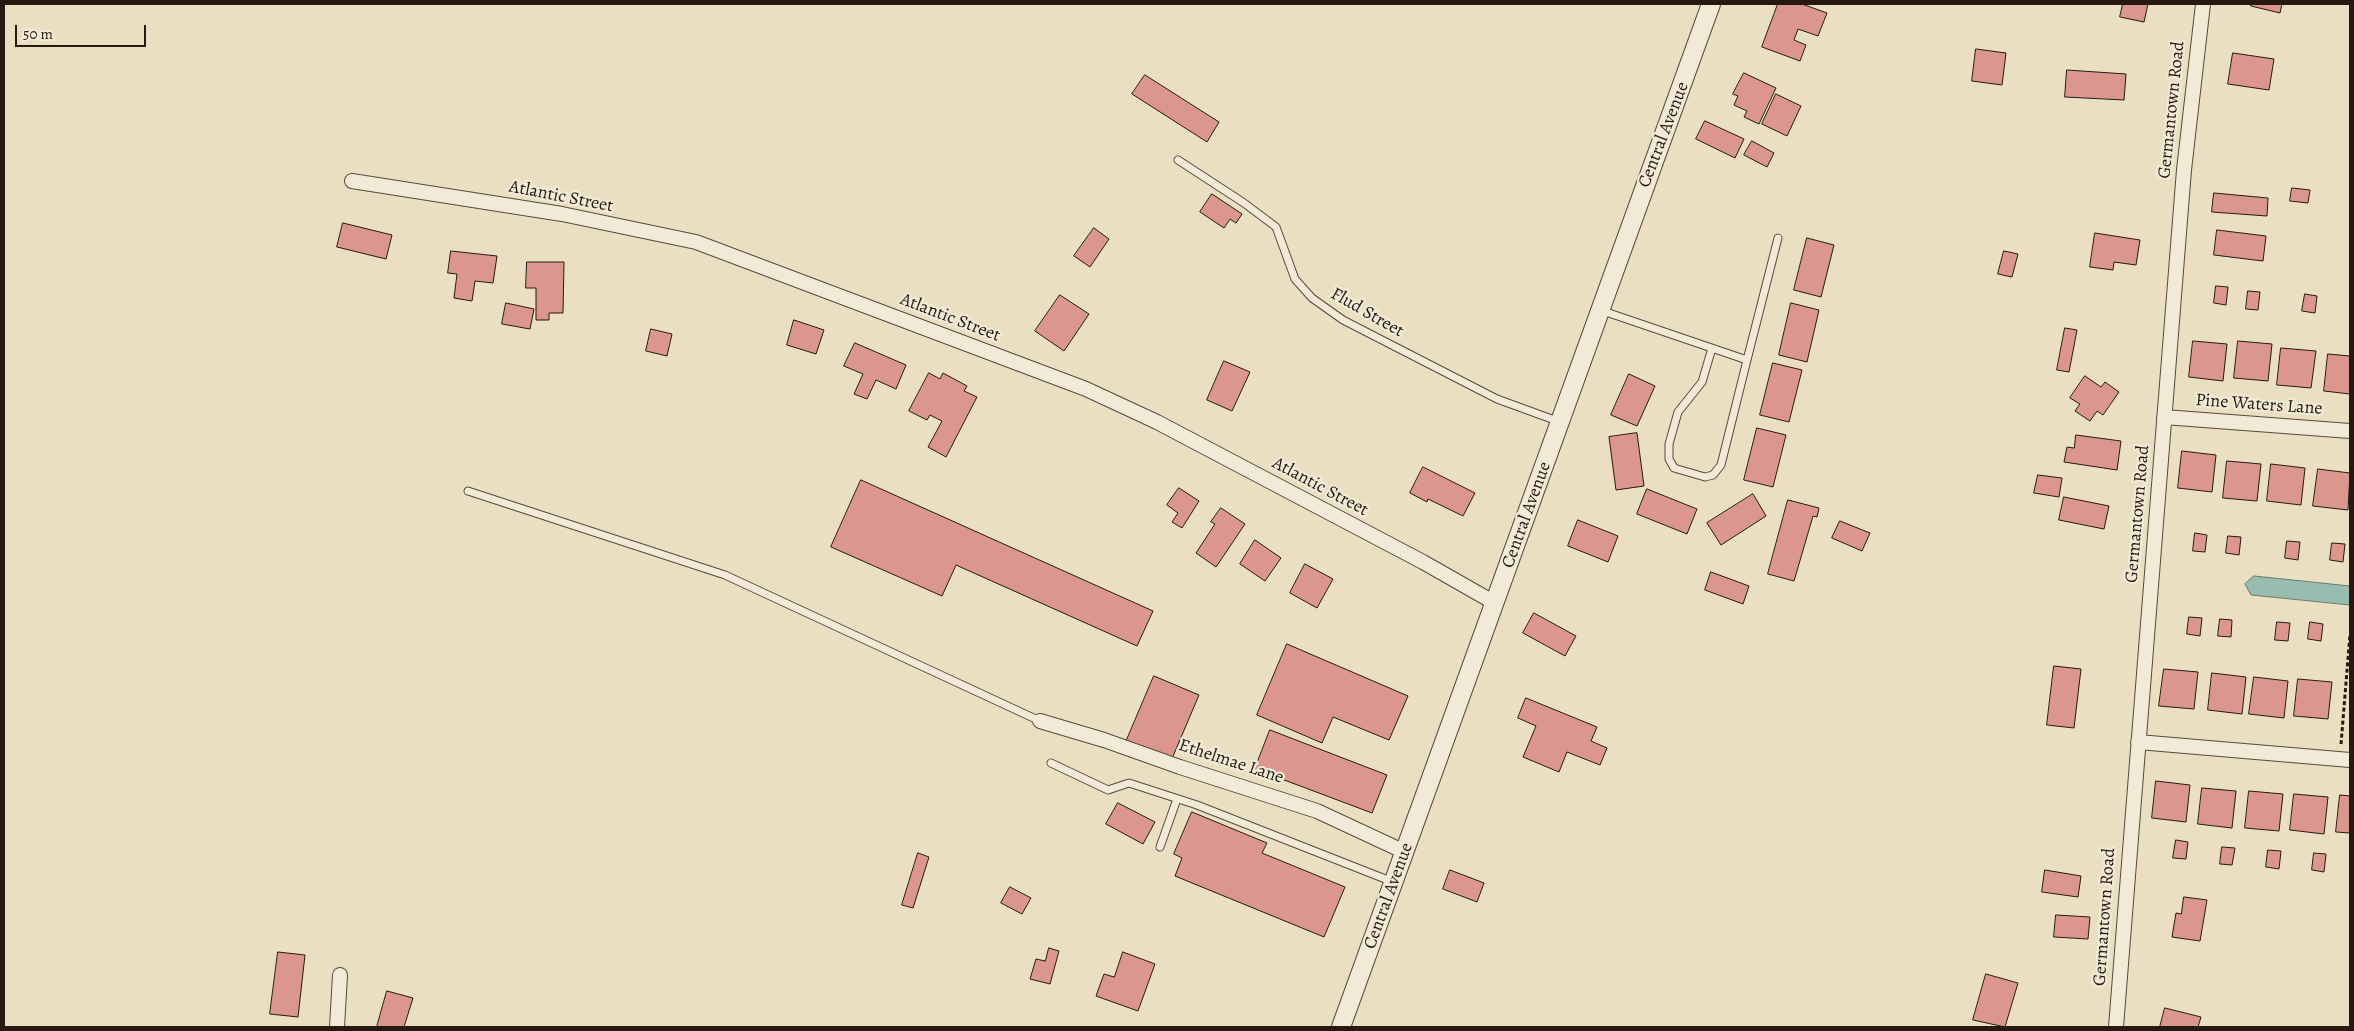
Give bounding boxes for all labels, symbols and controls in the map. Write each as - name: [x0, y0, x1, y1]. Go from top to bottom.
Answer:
- scale bar: [18, 15, 149, 47]
- text: 50 m: [23, 24, 53, 44]
- street label: Germantown Road: [2154, 40, 2190, 180]
- street label: Central Avenue: [1634, 79, 1694, 191]
- street label: Atlantic Street: [507, 176, 615, 218]
- street label: Flud Street: [1327, 283, 1407, 343]
- street label: Atlantic Street: [897, 289, 1003, 347]
- street label: Pine Waters Lane: [2195, 390, 2323, 420]
- street label: Germantown Road: [2121, 444, 2155, 584]
- street label: Atlantic Street: [1268, 453, 1372, 521]
- street label: Central Avenue: [1498, 459, 1556, 571]
- street label: Ethelmae Lane: [1176, 735, 1286, 789]
- street label: Central Avenue: [1360, 840, 1418, 952]
- street label: Germantown Road: [2089, 847, 2121, 987]

